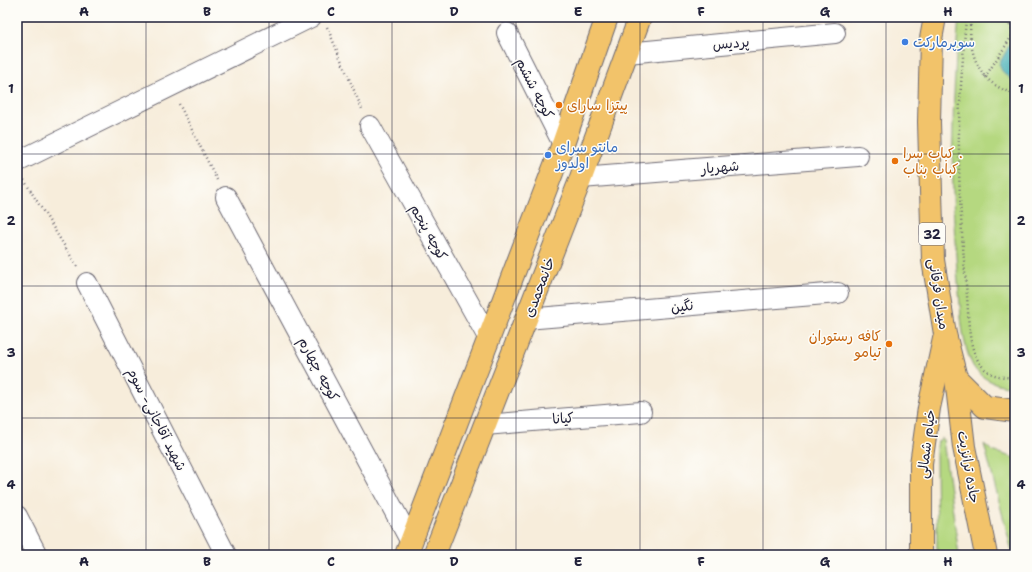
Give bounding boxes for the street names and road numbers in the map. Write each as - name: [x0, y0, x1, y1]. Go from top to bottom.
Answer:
- street label: پردیس: [712, 32, 750, 55]
- street label: کوچه ششم: [510, 54, 558, 123]
- street label: شهریار: [699, 156, 740, 178]
- street label: کوچه پنجم: [404, 201, 452, 264]
- road number: 32: [919, 223, 945, 245]
- street label: خانمحمدی: [519, 254, 559, 320]
- street label: میدان فرقانی: [925, 257, 953, 331]
- street label: نگین: [670, 296, 694, 316]
- street label: کوچه چهارم: [293, 334, 343, 405]
- street label: شهید آقاجانی- سوم: [121, 364, 191, 475]
- street label: کیانا: [551, 408, 575, 428]
- street label: خیام شمالی: [913, 408, 941, 480]
- street label: جاده ترانزیت: [954, 429, 984, 505]

